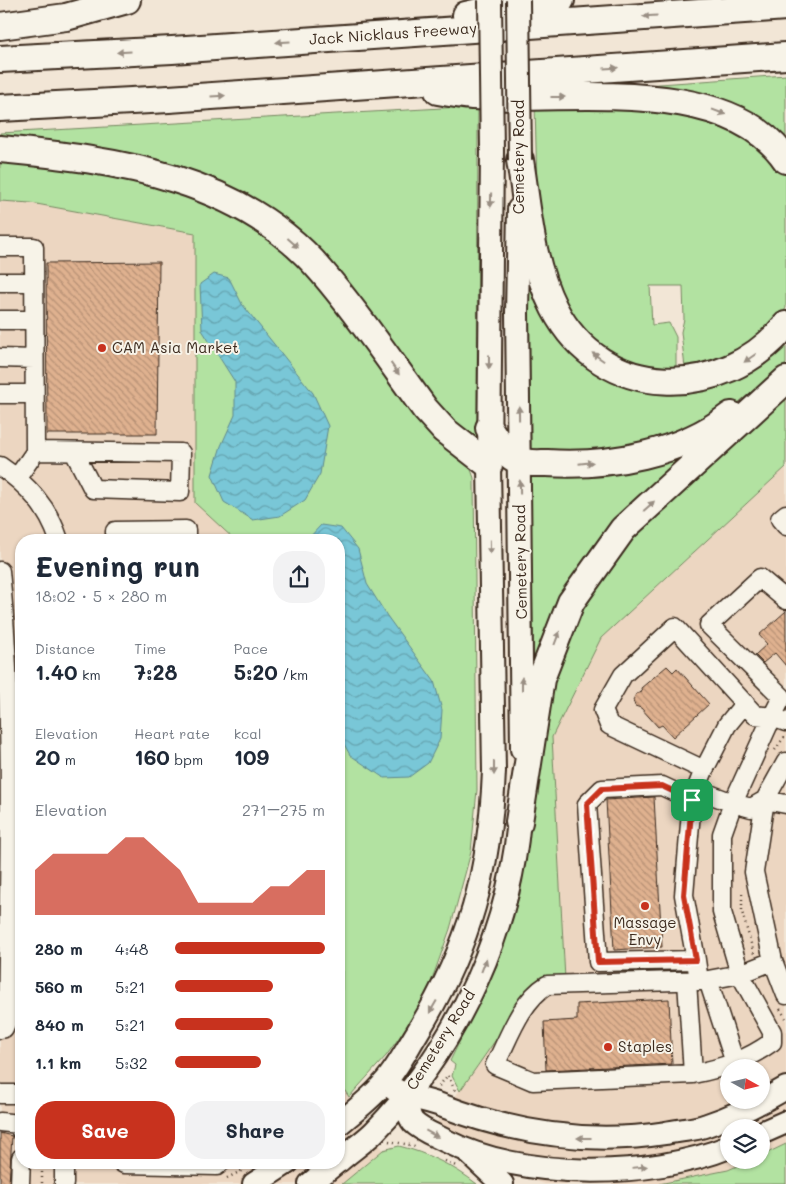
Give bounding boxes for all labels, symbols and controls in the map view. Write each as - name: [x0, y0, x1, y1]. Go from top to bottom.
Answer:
- one-way arrow: [642, 12, 658, 20]
- street label: Jack Nicklaus Freeway: [308, 17, 478, 49]
- one-way arrow: [275, 38, 291, 46]
- one-way arrow: [115, 49, 131, 57]
- one-way arrow: [603, 64, 619, 72]
- one-way arrow: [210, 91, 226, 99]
- one-way arrow: [550, 93, 566, 101]
- street label: Cemetery Road: [508, 100, 528, 214]
- one-way arrow: [712, 108, 727, 116]
- one-way arrow: [487, 192, 495, 208]
- one-way arrow: [287, 238, 300, 249]
- place label: CAM Asia Market: [112, 337, 239, 357]
- marker: CAM Asia Market: [96, 342, 108, 354]
- one-way arrow: [591, 352, 605, 362]
- one-way arrow: [744, 353, 757, 363]
- one-way arrow: [485, 354, 493, 370]
- one-way arrow: [390, 362, 401, 375]
- one-way arrow: [515, 404, 523, 420]
- one-way arrow: [578, 459, 594, 467]
- one-way arrow: [516, 479, 524, 495]
- one-way arrow: [642, 500, 655, 511]
- street label: Cemetery Road: [509, 505, 531, 620]
- one-way arrow: [487, 539, 495, 555]
- text: Evening run: [35, 548, 200, 584]
- button: share: [273, 551, 325, 603]
- text: 18:02 · 5 × 280 m: [35, 585, 167, 606]
- one-way arrow: [554, 631, 562, 645]
- text: Distance: [35, 639, 95, 658]
- text: Time: [134, 639, 166, 658]
- text: Pace: [234, 639, 268, 658]
- text: 1.40: [35, 658, 78, 685]
- text: 7:28: [134, 658, 177, 685]
- text: 5:20: [234, 658, 278, 685]
- text: km: [78, 665, 101, 684]
- text: /km: [278, 665, 308, 684]
- one-way arrow: [518, 676, 526, 692]
- text: Elevation: [35, 724, 98, 743]
- text: Heart rate: [134, 724, 210, 743]
- text: kcal: [234, 724, 262, 743]
- text: 20: [35, 743, 60, 770]
- text: 160: [134, 743, 170, 770]
- text: 109: [234, 743, 269, 770]
- text: m: [60, 750, 76, 769]
- text: bpm: [170, 750, 203, 769]
- one-way arrow: [490, 760, 498, 776]
- pin: [671, 779, 713, 821]
- icon: arrive: [678, 786, 706, 814]
- text: Elevation: [35, 799, 107, 820]
- text: 271–275 m: [242, 799, 325, 820]
- marker: Massage Envy: [639, 900, 651, 912]
- place label: Massage Envy: [613, 912, 677, 949]
- text: 280 m: [35, 938, 83, 959]
- text: 4:48: [115, 938, 148, 959]
- one-way arrow: [481, 957, 488, 972]
- text: 560 m: [35, 976, 83, 997]
- text: 5:21: [115, 976, 145, 997]
- street label: Cemetery Road: [401, 986, 479, 1093]
- one-way arrow: [428, 1000, 437, 1013]
- text: 840 m: [35, 1014, 84, 1035]
- text: 5:21: [115, 1014, 145, 1035]
- place label: Staples: [618, 1036, 672, 1056]
- marker: Staples: [602, 1041, 614, 1053]
- text: 1.1 km: [35, 1052, 81, 1073]
- text: 5:32: [115, 1052, 148, 1073]
- north arrow: [720, 1059, 770, 1109]
- map controls: [720, 1059, 770, 1169]
- button: Save: [35, 1101, 175, 1159]
- button: Share: [185, 1101, 325, 1159]
- button: layers: [720, 1119, 770, 1169]
- one-way arrow: [425, 1129, 439, 1138]
- one-way arrow: [576, 1134, 592, 1142]
- one-way arrow: [633, 1163, 649, 1171]

